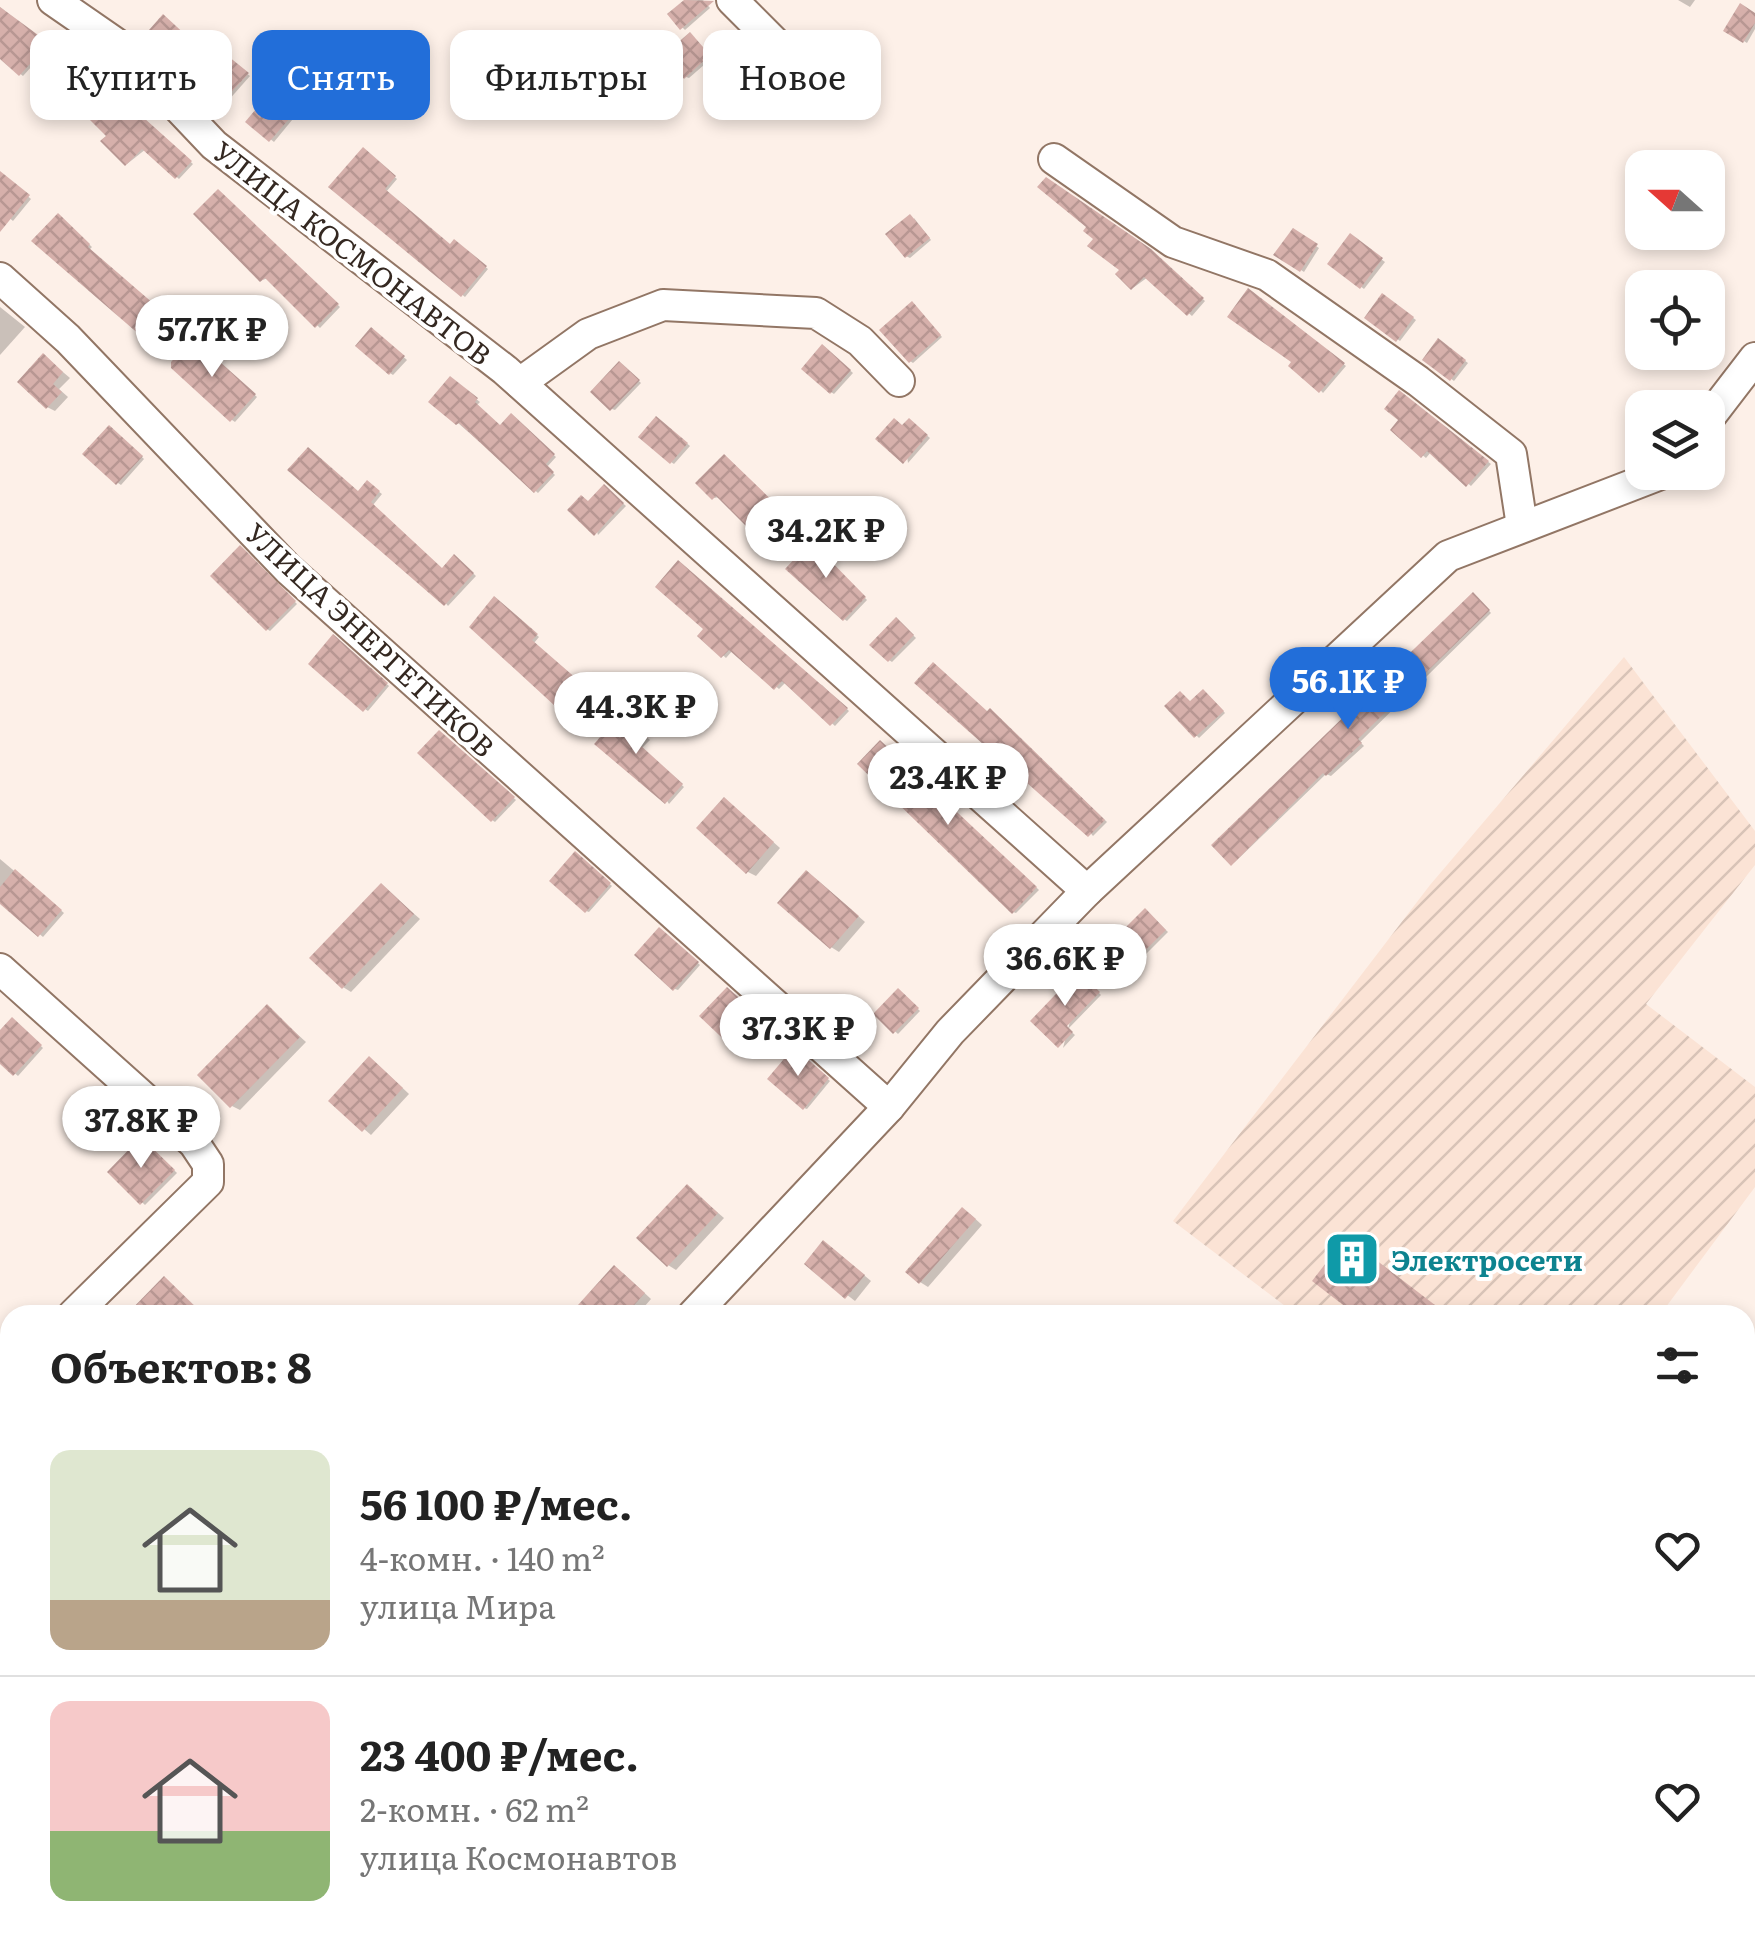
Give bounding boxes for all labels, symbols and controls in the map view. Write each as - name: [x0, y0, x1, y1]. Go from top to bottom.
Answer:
- chip: Купить: [30, 30, 232, 120]
- chip: Снять: [252, 30, 430, 120]
- chip: Фильтры: [450, 30, 683, 120]
- chip: Новое: [703, 30, 881, 120]
- street label: УЛИЦА КОСМОНАВТОВ: [205, 130, 501, 374]
- north arrow: [1625, 150, 1725, 250]
- map controls: [1625, 150, 1725, 490]
- button: locate: [1625, 270, 1725, 370]
- pin: 57.7K ₽: [120, 295, 304, 380]
- text: 57.7K ₽: [157, 303, 267, 351]
- button: layers: [1625, 390, 1725, 490]
- pin: 34.2K ₽: [734, 496, 918, 581]
- text: 34.2K ₽: [767, 504, 885, 552]
- street label: УЛИЦА ЭНЕРГЕТИКОВ: [237, 512, 505, 766]
- pin: 56.1K ₽: [1256, 647, 1440, 732]
- text: 56.1K ₽: [1292, 655, 1404, 703]
- pin: 44.3K ₽: [544, 672, 728, 757]
- text: 44.3K ₽: [576, 680, 696, 728]
- pin: 23.4K ₽: [856, 743, 1040, 828]
- text: 23.4K ₽: [890, 751, 1006, 799]
- pin: 36.6K ₽: [973, 924, 1157, 1009]
- text: 36.6K ₽: [1006, 932, 1124, 980]
- pin: 37.3K ₽: [706, 994, 890, 1079]
- text: 37.3K ₽: [742, 1002, 854, 1050]
- pin: 37.8K ₽: [49, 1086, 233, 1171]
- text: 37.8K ₽: [84, 1094, 198, 1142]
- building icon: Электросети: [1322, 1229, 1382, 1289]
- place label: Электросети: [1391, 1238, 1583, 1280]
- text: Объектов: 8: [50, 1334, 312, 1396]
- icon: filters: [1650, 1338, 1705, 1393]
- text: 56 100 ₽/мес.: [360, 1471, 633, 1533]
- icon: home: [130, 1490, 250, 1610]
- icon: heart: [1650, 1523, 1705, 1578]
- text: 4-комн. · 140 m²: [360, 1533, 605, 1581]
- text: улица Мира: [360, 1581, 556, 1629]
- text: 23 400 ₽/мес.: [360, 1722, 639, 1784]
- icon: home: [130, 1741, 250, 1861]
- icon: heart: [1650, 1774, 1705, 1829]
- text: 2-комн. · 62 m²: [360, 1784, 589, 1832]
- text: улица Космонавтов: [360, 1832, 677, 1880]

